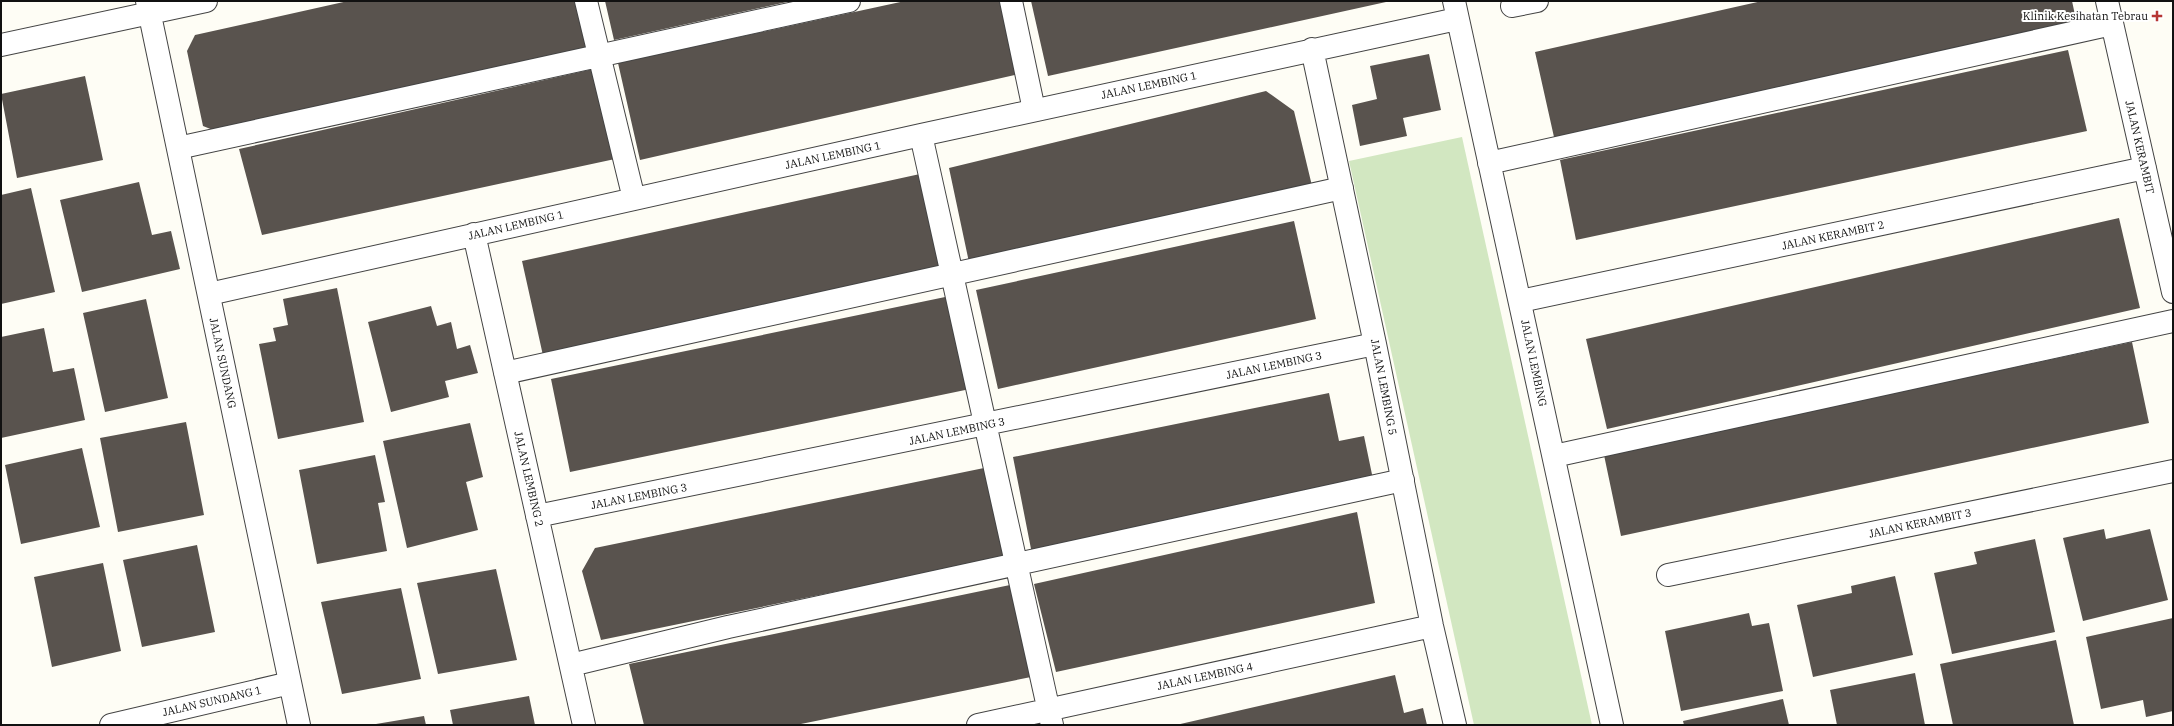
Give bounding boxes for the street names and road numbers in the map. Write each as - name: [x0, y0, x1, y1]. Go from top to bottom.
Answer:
- street label: JALAN LEMBING 1: [1100, 68, 1198, 102]
- street label: JALAN KERAMBIT: [2122, 99, 2158, 195]
- street label: JALAN LEMBING 1: [784, 138, 882, 172]
- street label: JALAN LEMBING 1: [467, 207, 565, 243]
- street label: JALAN KERAMBIT 2: [1780, 217, 1886, 253]
- street label: JALAN SUNDANG: [207, 316, 239, 410]
- street label: JALAN LEMBING: [1518, 318, 1550, 408]
- street label: JALAN LEMBING 5: [1368, 338, 1400, 436]
- street label: JALAN LEMBING 3: [1225, 348, 1323, 382]
- street label: JALAN LEMBING 3: [908, 414, 1006, 448]
- street label: JALAN LEMBING 2: [511, 430, 547, 528]
- street label: JALAN LEMBING 3: [590, 480, 688, 512]
- street label: JALAN KERAMBIT 3: [1867, 505, 1973, 541]
- street label: JALAN LEMBING 4: [1156, 659, 1255, 693]
- street label: JALAN SUNDANG 1: [161, 683, 263, 719]

